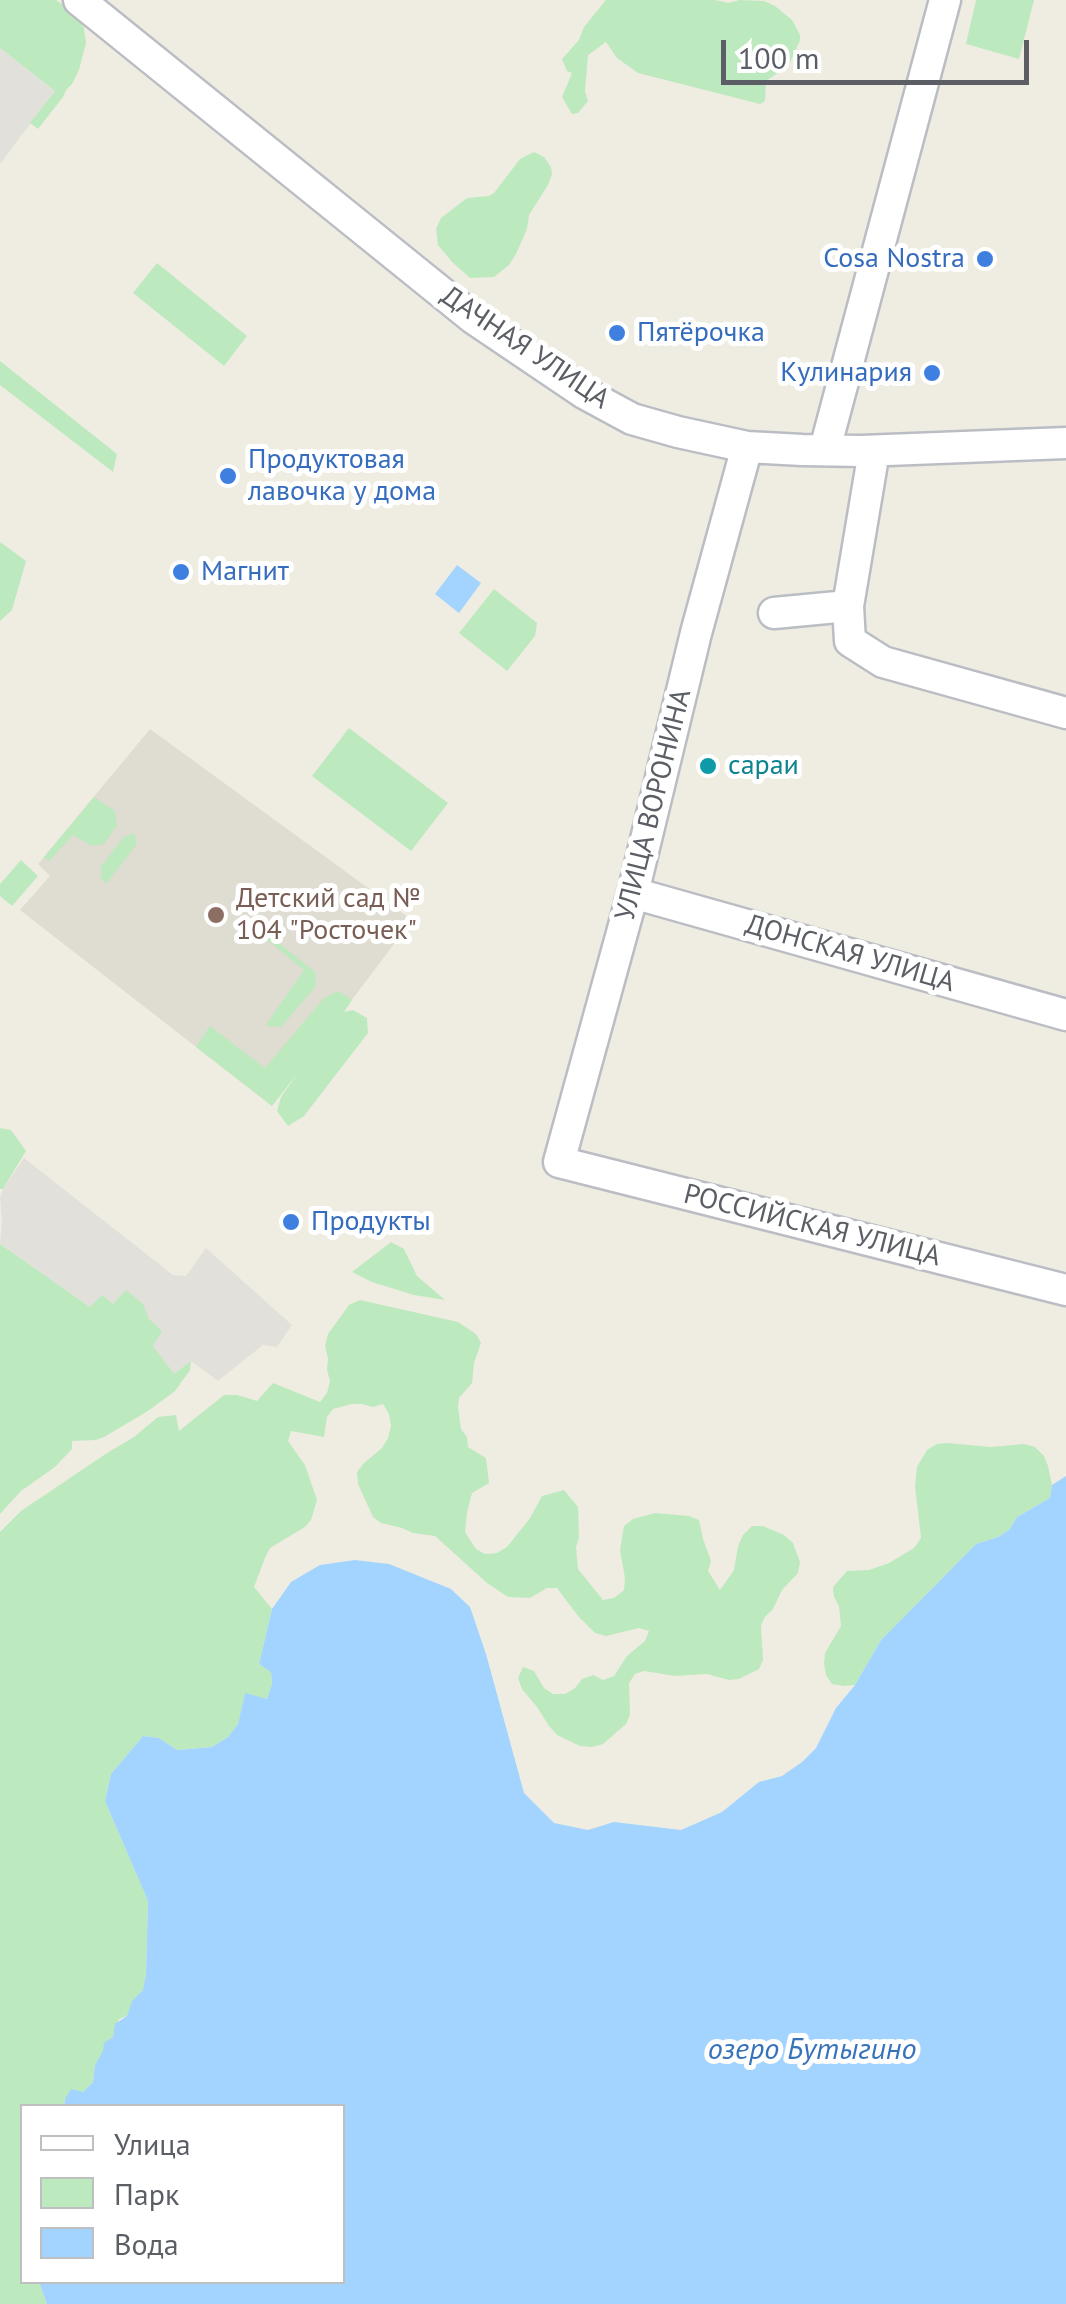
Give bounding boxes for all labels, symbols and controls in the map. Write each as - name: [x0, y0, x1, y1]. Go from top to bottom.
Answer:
- scale bar: [726, 20, 1034, 82]
- text: 100 m: [738, 38, 819, 77]
- place label: Cosa Nostra: [823, 242, 965, 276]
- marker: Cosa Nostra: [974, 248, 996, 270]
- street label: ДАЧНАЯ УЛИЦА: [434, 279, 616, 417]
- place label: Пятёрочка: [637, 316, 765, 350]
- marker: Пятёрочка: [606, 322, 628, 344]
- place label: Кулинария: [780, 356, 912, 390]
- marker: Кулинария: [921, 362, 943, 384]
- place label: Продуктовая лавочка у дома: [248, 443, 436, 509]
- marker: Продуктовая лавочка у дома: [217, 465, 239, 487]
- place label: Магнит: [201, 555, 289, 589]
- marker: Магнит: [170, 561, 192, 583]
- street label: УЛИЦА ВОРОНИНА: [609, 686, 699, 924]
- place label: сараи: [728, 749, 799, 783]
- marker: сараи: [697, 755, 719, 777]
- place label: Детский сад № 104 "Росточек": [236, 882, 421, 948]
- marker: Детский сад № 104 "Росточек": [205, 904, 227, 926]
- street label: ДОНСКАЯ УЛИЦА: [742, 908, 958, 1000]
- street label: РОССИЙСКАЯ УЛИЦА: [680, 1178, 944, 1274]
- place label: Продукты: [311, 1205, 431, 1239]
- marker: Продукты: [280, 1211, 302, 1233]
- water label: озеро Бутыгино: [708, 2032, 916, 2068]
- legend: [20, 2104, 345, 2284]
- text: Улица: [114, 2124, 191, 2163]
- text: Парк: [114, 2174, 179, 2213]
- text: Вода: [114, 2224, 179, 2263]

